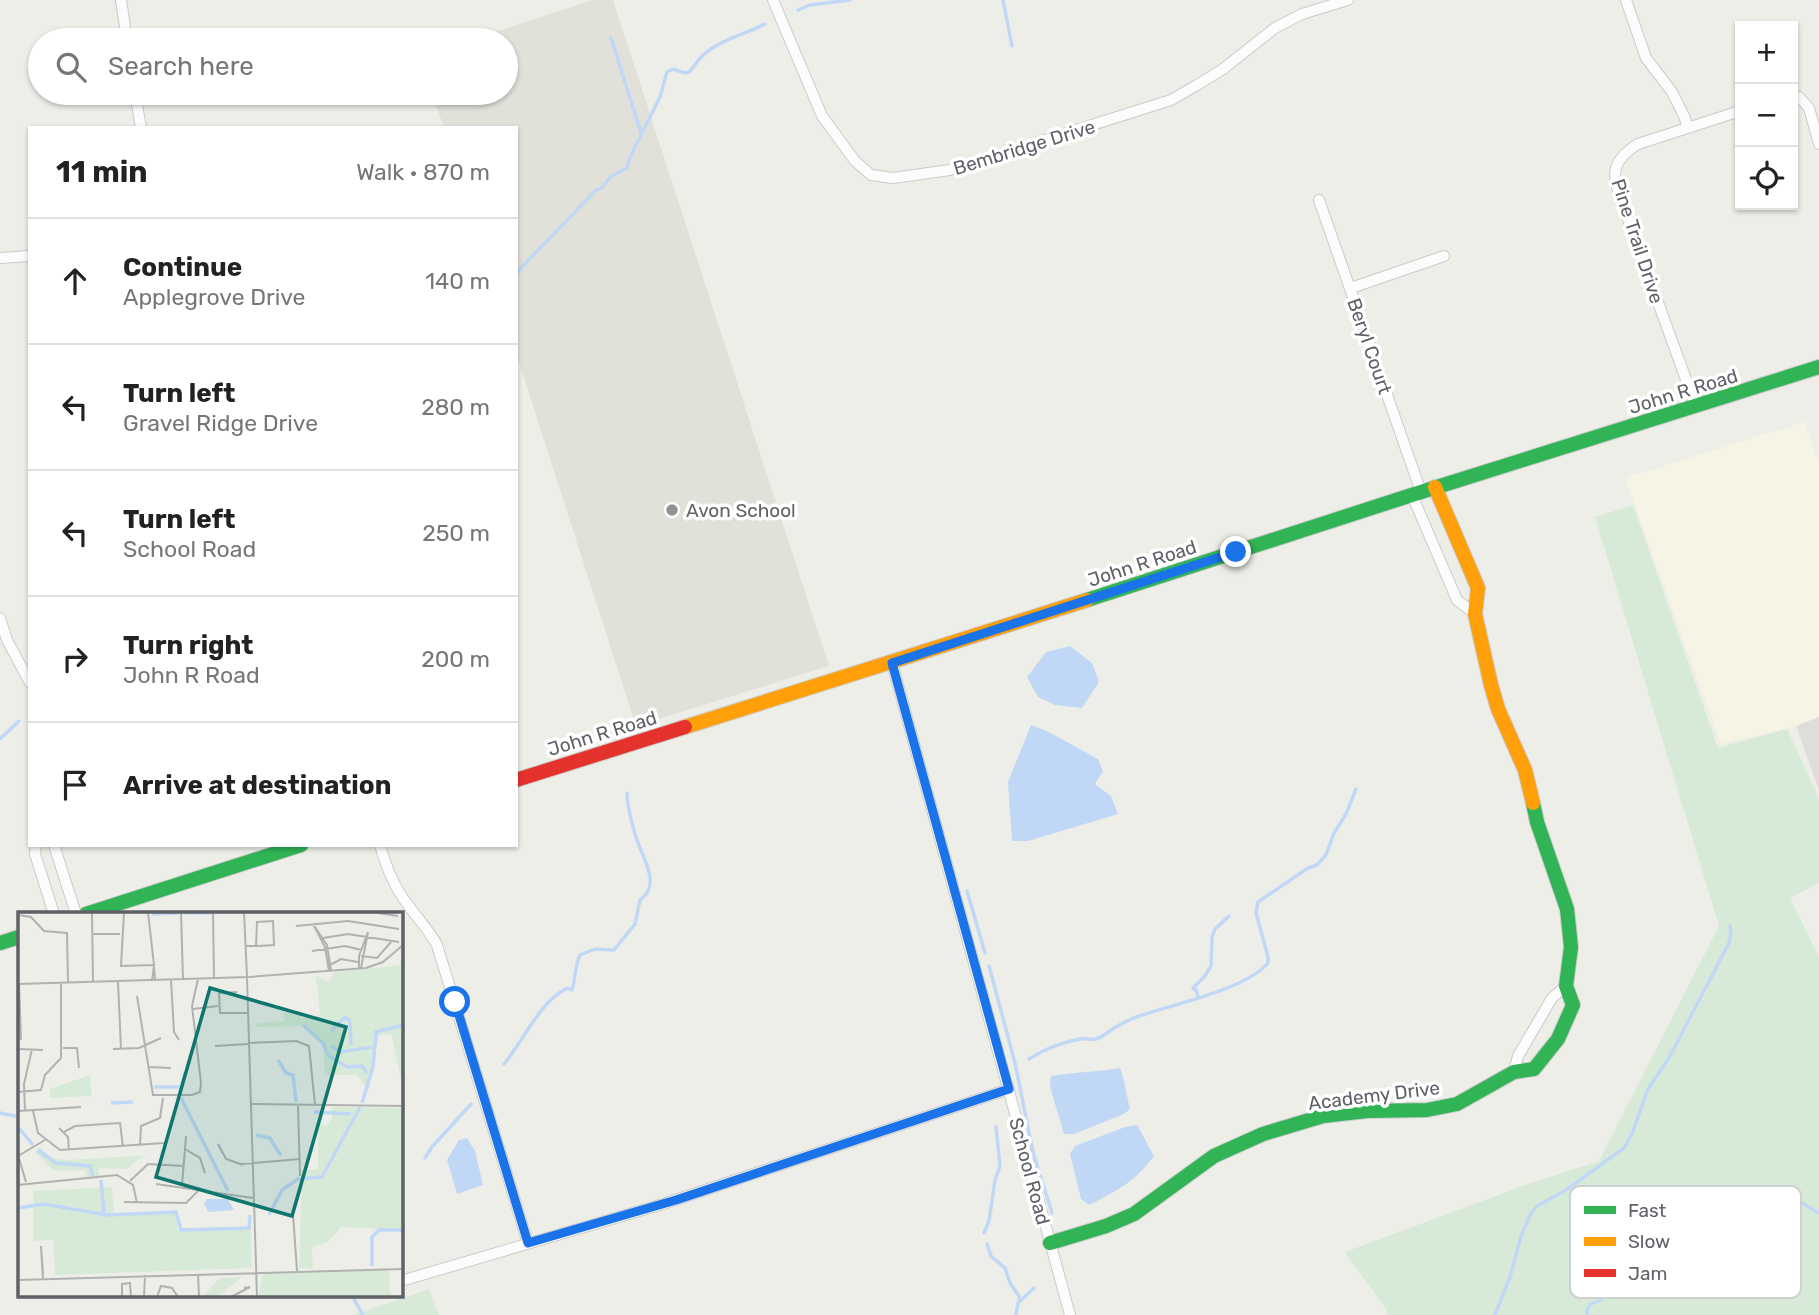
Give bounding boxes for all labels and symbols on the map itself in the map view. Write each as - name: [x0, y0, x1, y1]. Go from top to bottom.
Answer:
- street label: Bembridge Drive: [950, 115, 1098, 180]
- street label: Pine Trail Drive: [1607, 176, 1669, 306]
- street label: Beryl Court: [1342, 295, 1397, 398]
- street label: John R Road: [1626, 364, 1740, 419]
- place label: Avon School: [686, 499, 796, 522]
- marker: Avon School: [664, 502, 680, 518]
- street label: John R Road: [1085, 535, 1199, 592]
- route end: [1220, 536, 1251, 567]
- street label: John R Road: [545, 706, 659, 761]
- inset map: [18, 912, 402, 1298]
- route start: [439, 986, 470, 1017]
- street label: Academy Drive: [1307, 1076, 1441, 1115]
- street label: School Road: [1004, 1115, 1055, 1227]
- legend: [1570, 1186, 1801, 1298]
- text: Fast: [1628, 1199, 1667, 1222]
- text: Slow: [1628, 1230, 1670, 1253]
- text: Jam: [1628, 1262, 1667, 1285]

